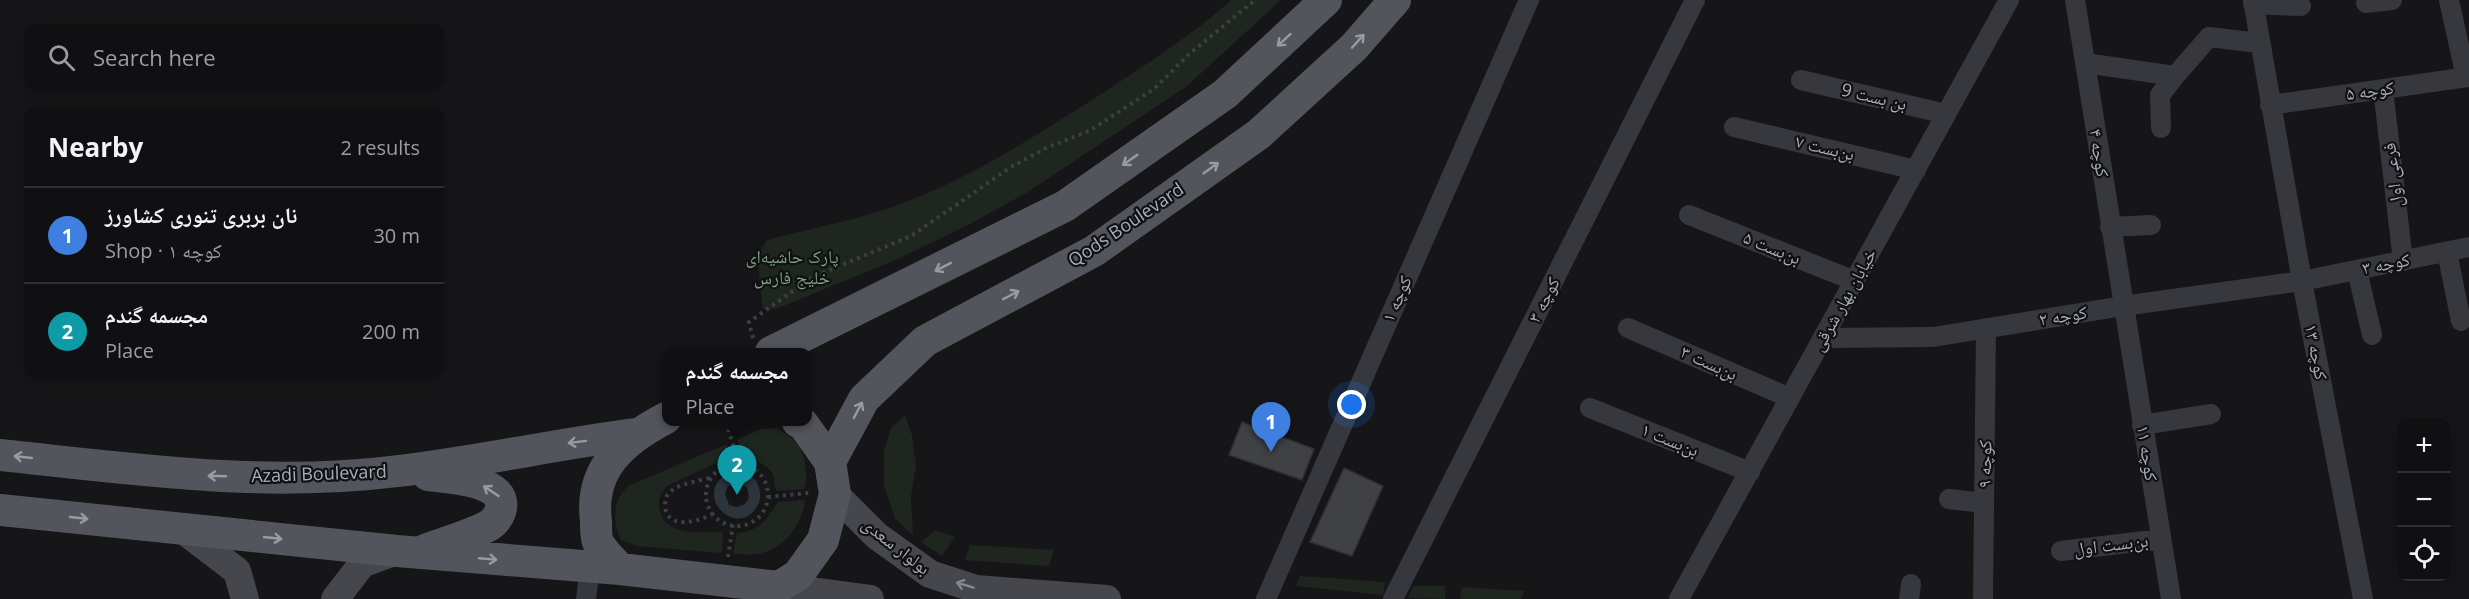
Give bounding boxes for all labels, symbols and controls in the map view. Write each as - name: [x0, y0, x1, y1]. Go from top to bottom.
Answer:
- search box: [24, 24, 444, 90]
- one-way arrow: [1276, 33, 1291, 48]
- one-way arrow: [1351, 34, 1365, 49]
- icon: search: [45, 41, 78, 74]
- text: Search here: [93, 42, 216, 72]
- street label: کوچه ۵: [2344, 75, 2396, 105]
- street label: بن بست 9: [1839, 77, 1909, 115]
- street label: کوچه ۴: [2084, 127, 2116, 179]
- text: Nearby: [48, 129, 143, 165]
- street label: بن‌بست ۷: [1793, 129, 1857, 165]
- text: 2 results: [340, 134, 420, 161]
- street label: فرعی اول: [2376, 142, 2408, 209]
- one-way arrow: [1123, 154, 1139, 166]
- one-way arrow: [1202, 162, 1218, 174]
- street label: Qods Boulevard: [1063, 177, 1188, 272]
- text: نان بربری تنوری کشاورز: [105, 199, 297, 229]
- text: 1: [62, 222, 73, 249]
- text: 30 m: [373, 222, 420, 249]
- street label: بن‌بست ۵: [1740, 225, 1805, 269]
- text: Shop · کوچه ۱: [105, 237, 222, 264]
- park label: پارک حاشیه‌ای خلیج فارس: [745, 244, 839, 290]
- street label: خیابان بهار شرقی: [1805, 244, 1881, 355]
- street label: کوچه ۳: [2360, 247, 2412, 279]
- one-way arrow: [935, 262, 953, 274]
- street label: کوچه ۱: [1375, 271, 1417, 326]
- street label: کوچه ۳: [1521, 272, 1565, 326]
- one-way arrow: [1002, 289, 1020, 300]
- text: مجسمه گندم: [105, 299, 208, 329]
- street label: کوچه ۲: [2037, 299, 2089, 331]
- text: 2: [62, 318, 73, 345]
- text: 200 m: [362, 318, 420, 345]
- street label: کوچه ۱۳: [2300, 322, 2334, 382]
- text: Place: [105, 337, 154, 364]
- street label: بن‌بست ۳: [1677, 339, 1742, 385]
- popup: [662, 348, 812, 426]
- text: مجسمه گندم: [685, 355, 789, 385]
- your location: [1337, 390, 1366, 419]
- text: Place: [685, 393, 734, 420]
- one-way arrow: [852, 402, 864, 419]
- pin: 1: [1252, 402, 1290, 452]
- street label: بن‌بست ۱: [1638, 417, 1703, 461]
- map controls: [2397, 419, 2451, 581]
- button: +: [2397, 419, 2451, 473]
- street label: کوچه ۱۱: [2132, 423, 2164, 483]
- one-way arrow: [568, 436, 588, 447]
- street label: کوچه ۹: [1972, 439, 1996, 488]
- pin: 2: [718, 446, 756, 495]
- one-way arrow: [13, 451, 33, 462]
- street label: Azadi Boulevard: [251, 459, 387, 487]
- one-way arrow: [208, 470, 227, 481]
- button: −: [2397, 473, 2451, 527]
- one-way arrow: [483, 484, 500, 497]
- street label: بولوار سعدی: [858, 511, 936, 579]
- one-way arrow: [69, 513, 89, 524]
- button: locate: [2397, 527, 2451, 581]
- street label: بن‌بست اول: [2072, 528, 2150, 560]
- one-way arrow: [263, 533, 282, 544]
- one-way arrow: [478, 554, 497, 565]
- one-way arrow: [956, 579, 975, 590]

